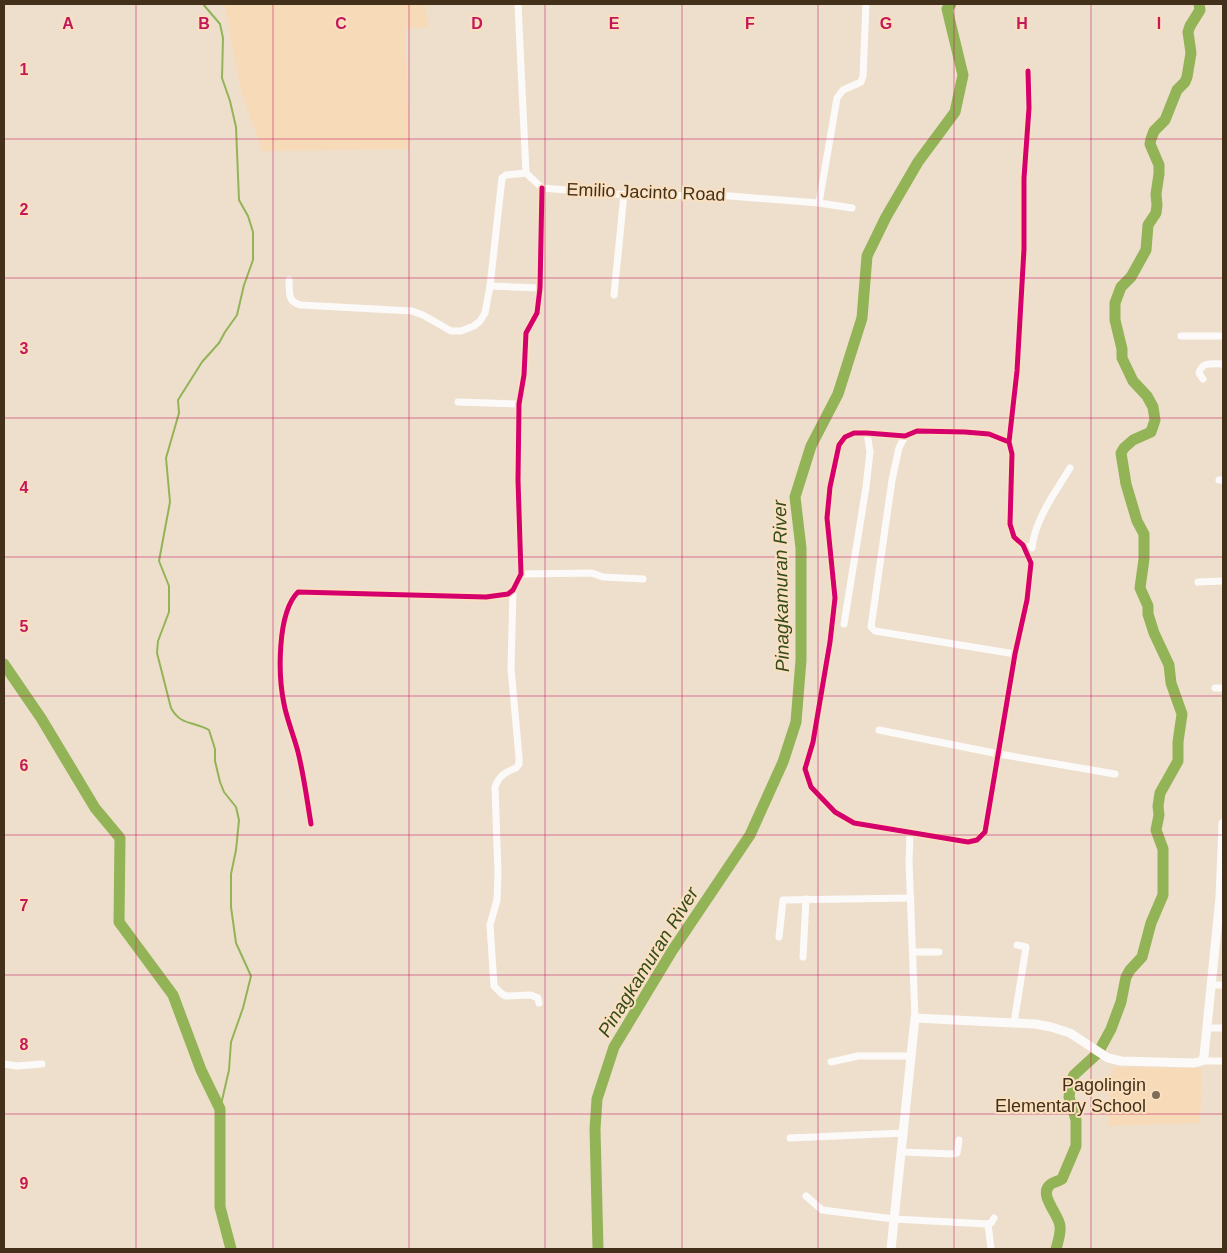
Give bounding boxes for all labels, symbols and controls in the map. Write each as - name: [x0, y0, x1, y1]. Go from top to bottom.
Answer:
- text: A: [62, 15, 74, 32]
- text: B: [198, 15, 210, 32]
- text: C: [335, 15, 347, 32]
- text: D: [471, 15, 483, 32]
- text: E: [609, 15, 620, 32]
- text: F: [745, 15, 755, 32]
- text: G: [880, 15, 892, 32]
- text: H: [1016, 15, 1028, 32]
- text: I: [1157, 15, 1161, 32]
- text: 1: [20, 61, 29, 78]
- street label: Emilio Jacinto Road: [566, 179, 726, 205]
- text: 2: [20, 201, 29, 218]
- text: 3: [20, 340, 29, 357]
- text: 4: [20, 479, 29, 496]
- water label: Pinagkamuran River: [769, 499, 793, 672]
- text: 5: [20, 618, 29, 635]
- text: 6: [20, 757, 29, 774]
- water label: Pinagkamuran River: [593, 883, 703, 1041]
- text: 7: [20, 897, 29, 914]
- text: 8: [20, 1036, 29, 1053]
- place label: Pagolingin Elementary School: [995, 1075, 1146, 1116]
- marker: Pagolingin Elementary School: [1150, 1089, 1162, 1101]
- text: 9: [20, 1175, 29, 1192]

